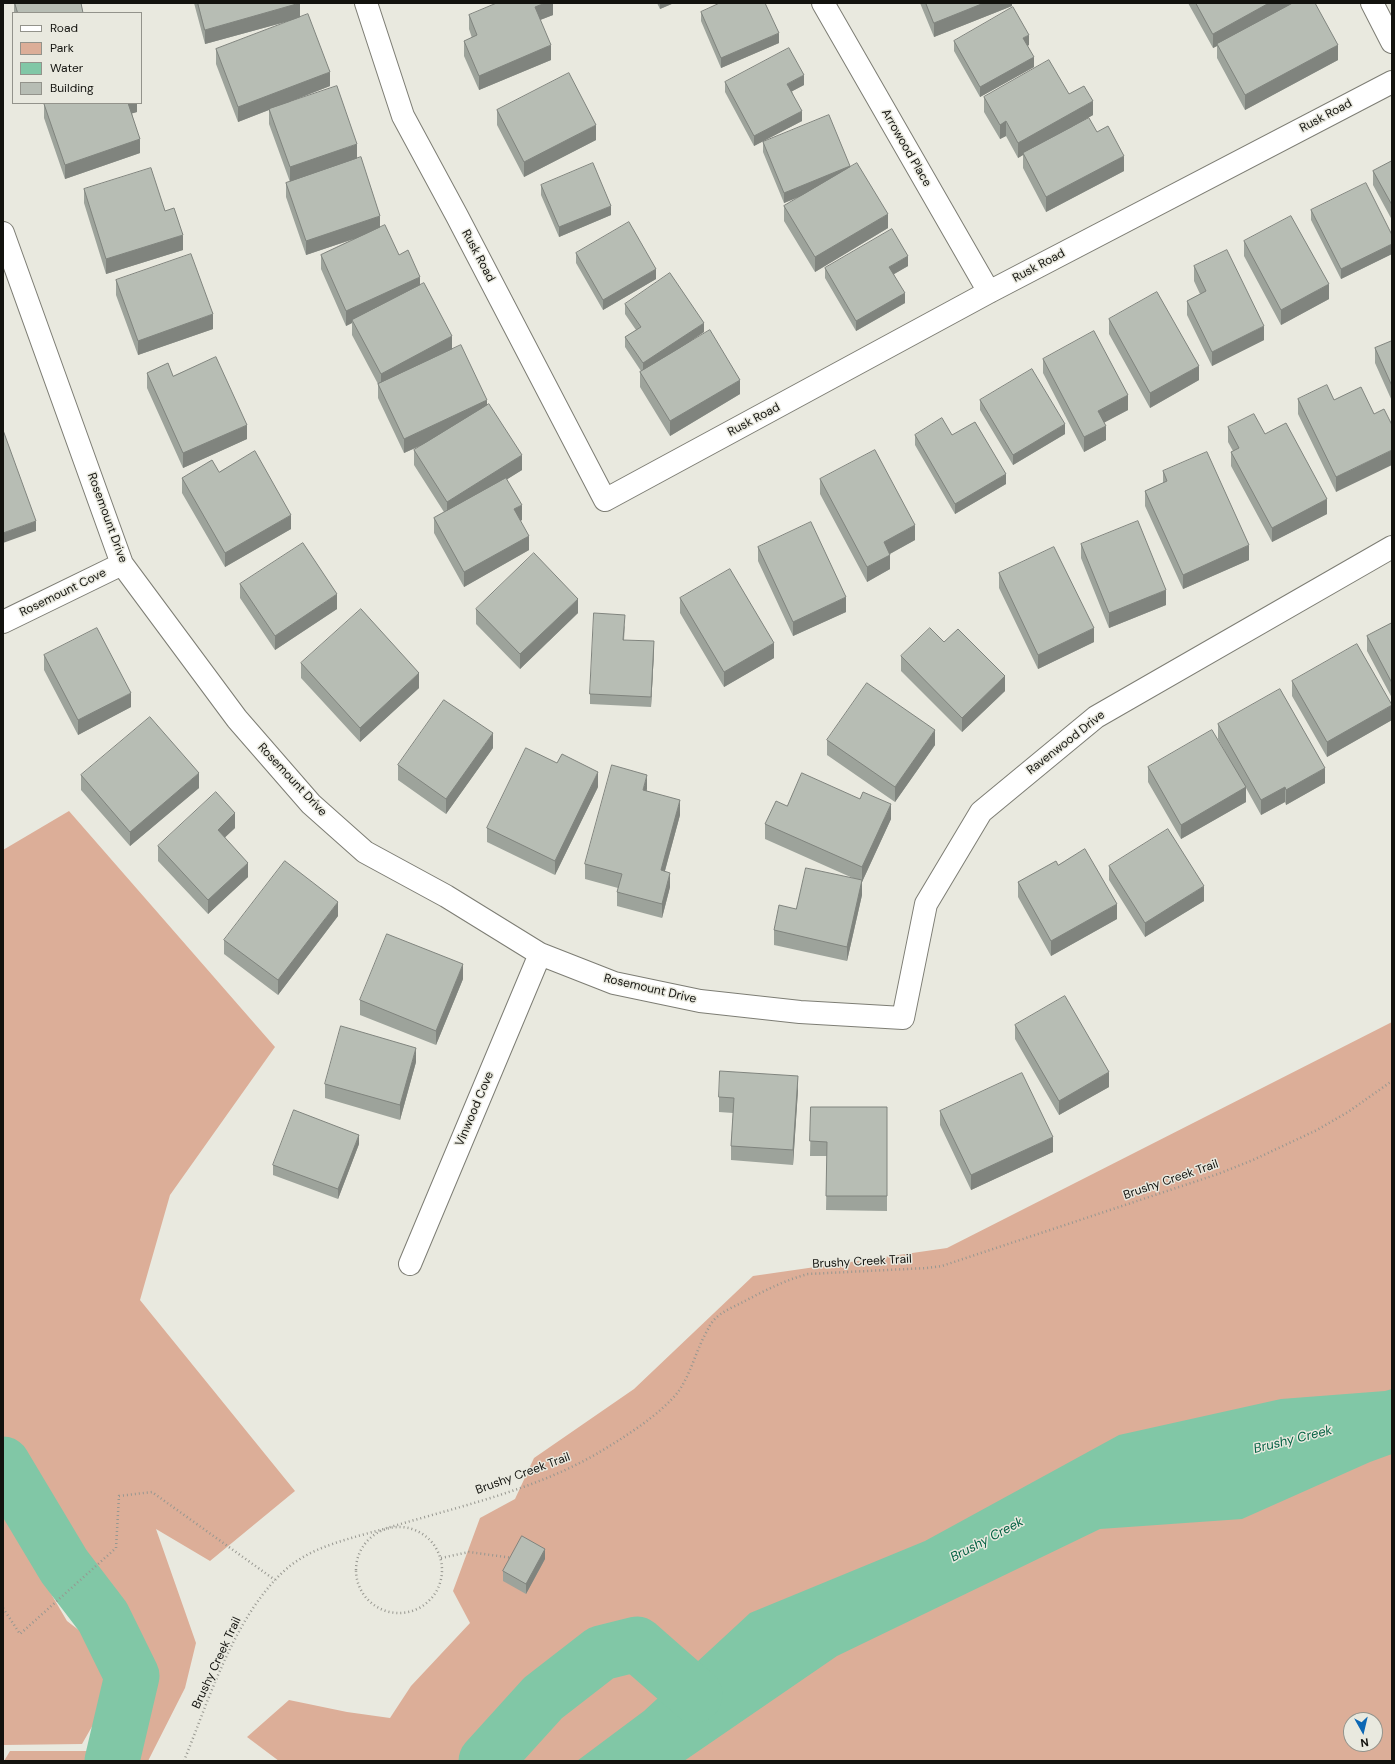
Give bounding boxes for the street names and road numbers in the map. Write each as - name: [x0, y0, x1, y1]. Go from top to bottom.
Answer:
- street label: Rusk Road: [1297, 96, 1355, 136]
- street label: Arrowood Place: [878, 107, 934, 189]
- street label: Rusk Road: [458, 227, 498, 285]
- street label: Rusk Road: [1010, 246, 1068, 286]
- street label: Rusk Road: [725, 400, 783, 440]
- street label: Rosemount Drive: [84, 471, 130, 565]
- street label: Rosemount Cove: [17, 566, 109, 620]
- street label: Ravenwood Drive: [1024, 708, 1108, 778]
- street label: Rosemount Drive: [254, 740, 330, 820]
- street label: Rosemount Drive: [602, 971, 698, 1007]
- street label: Vinwood Cove: [453, 1069, 497, 1149]
- street label: Brushy Creek Trail: [1122, 1157, 1220, 1203]
- street label: Brushy Creek Trail: [812, 1252, 912, 1272]
- street label: Brushy Creek Trail: [474, 1450, 572, 1498]
- street label: Brushy Creek Trail: [189, 1615, 245, 1711]

